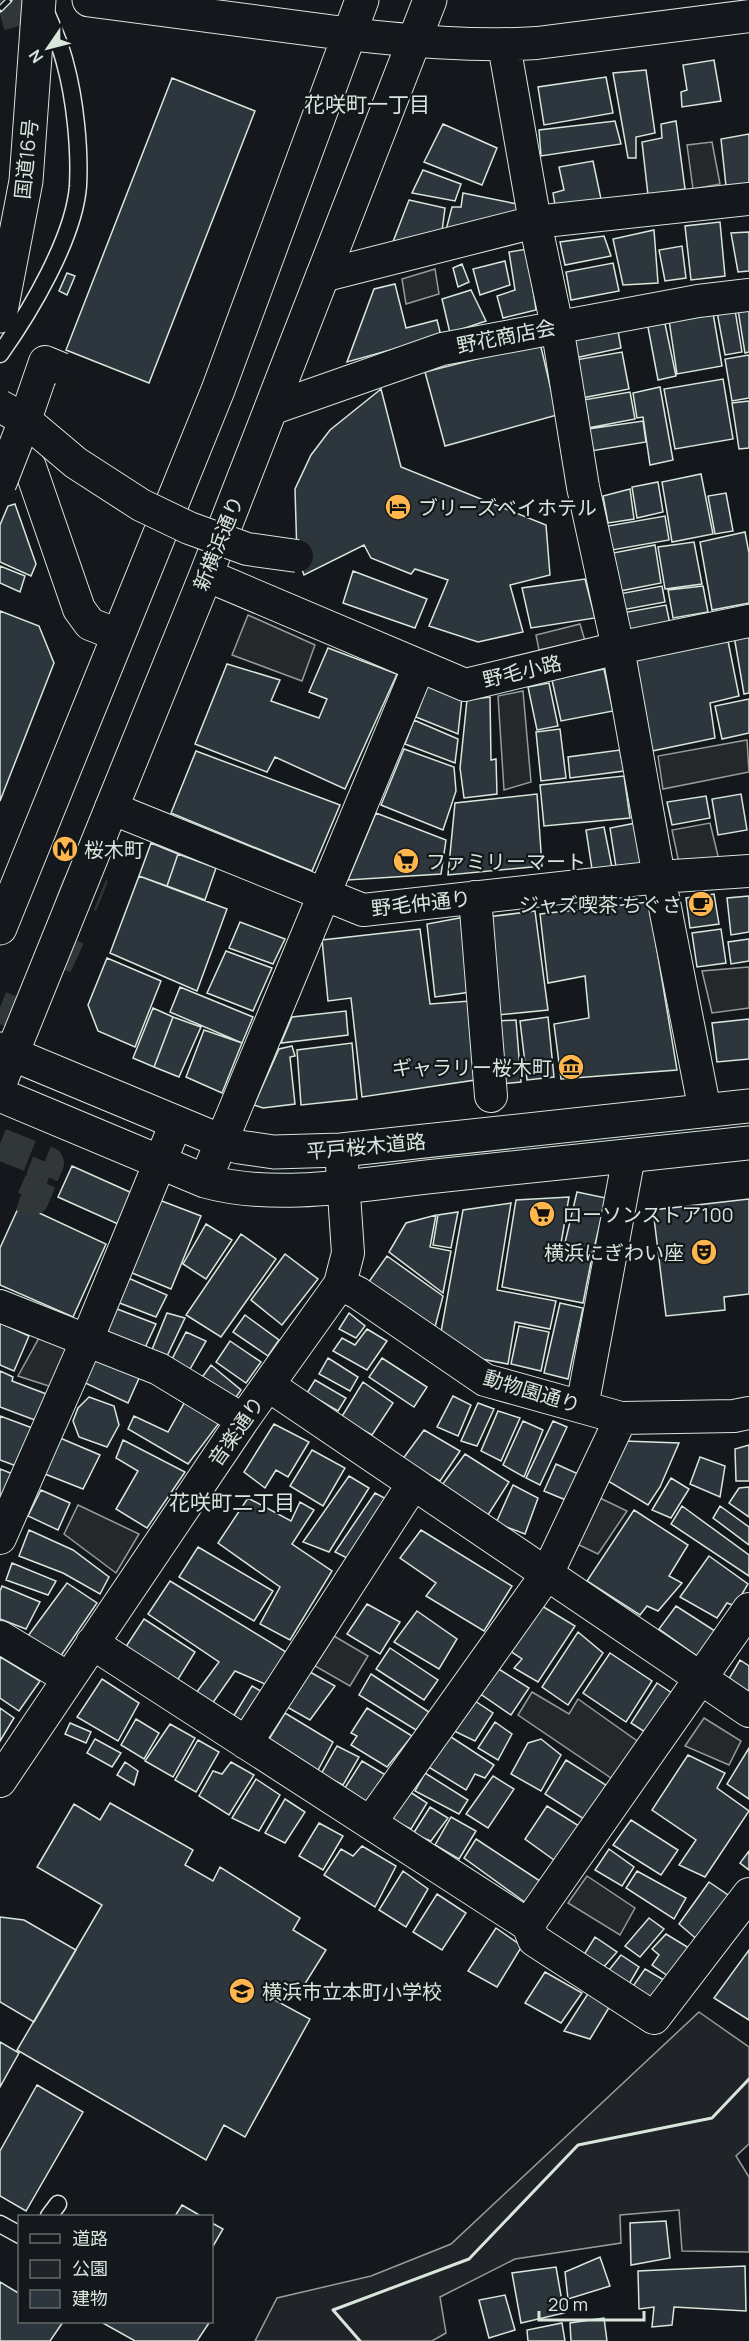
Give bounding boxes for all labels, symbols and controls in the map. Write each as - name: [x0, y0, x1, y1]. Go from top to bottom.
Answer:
- north arrow: [18, 18, 78, 78]
- text: N: [23, 46, 48, 68]
- district label: 花咲町一丁目: [304, 90, 430, 118]
- street label: 国道16号: [8, 118, 44, 200]
- street label: 野花商店会: [454, 313, 558, 359]
- street label: 新横浜通り: [187, 492, 249, 594]
- hotel icon: ブリーズベイホテル: [383, 492, 413, 522]
- place label: ブリーズベイホテル: [418, 494, 597, 521]
- street label: 野毛小路: [480, 649, 564, 693]
- metro station icon: 桜木町: [50, 834, 80, 864]
- place label: 桜木町: [84, 836, 144, 863]
- supermarket icon: ファミリーマート: [391, 846, 421, 876]
- place label: ファミリーマート: [426, 848, 586, 875]
- street label: 野毛仲通り: [370, 884, 472, 922]
- cafe icon: ジャズ喫茶 ちぐさ: [686, 889, 716, 919]
- place label: ジャズ喫茶 ちぐさ: [519, 891, 682, 918]
- museum icon: ギャラリー桜木町: [556, 1052, 586, 1082]
- place label: ギャラリー桜木町: [392, 1054, 552, 1081]
- street label: 平戸桜木道路: [305, 1127, 427, 1165]
- supermarket icon: ローソンストア100: [527, 1199, 557, 1229]
- place label: ローソンストア100: [562, 1201, 734, 1228]
- theatre icon: 横浜にぎわい座: [689, 1237, 719, 1267]
- place label: 横浜にぎわい座: [544, 1239, 684, 1266]
- street label: 動物園通り: [480, 1363, 584, 1419]
- street label: 音楽通り: [202, 1390, 270, 1472]
- district label: 花咲町二丁目: [169, 1488, 295, 1516]
- school or university icon: 横浜市立本町小学校: [227, 1976, 257, 2006]
- place label: 横浜市立本町小学校: [262, 1978, 442, 2005]
- legend: [18, 2215, 213, 2323]
- text: 道路: [72, 2226, 108, 2250]
- text: 公園: [72, 2256, 108, 2280]
- scale bar: [539, 2284, 644, 2322]
- text: 建物: [72, 2286, 108, 2310]
- text: 20 m: [548, 2292, 588, 2316]

